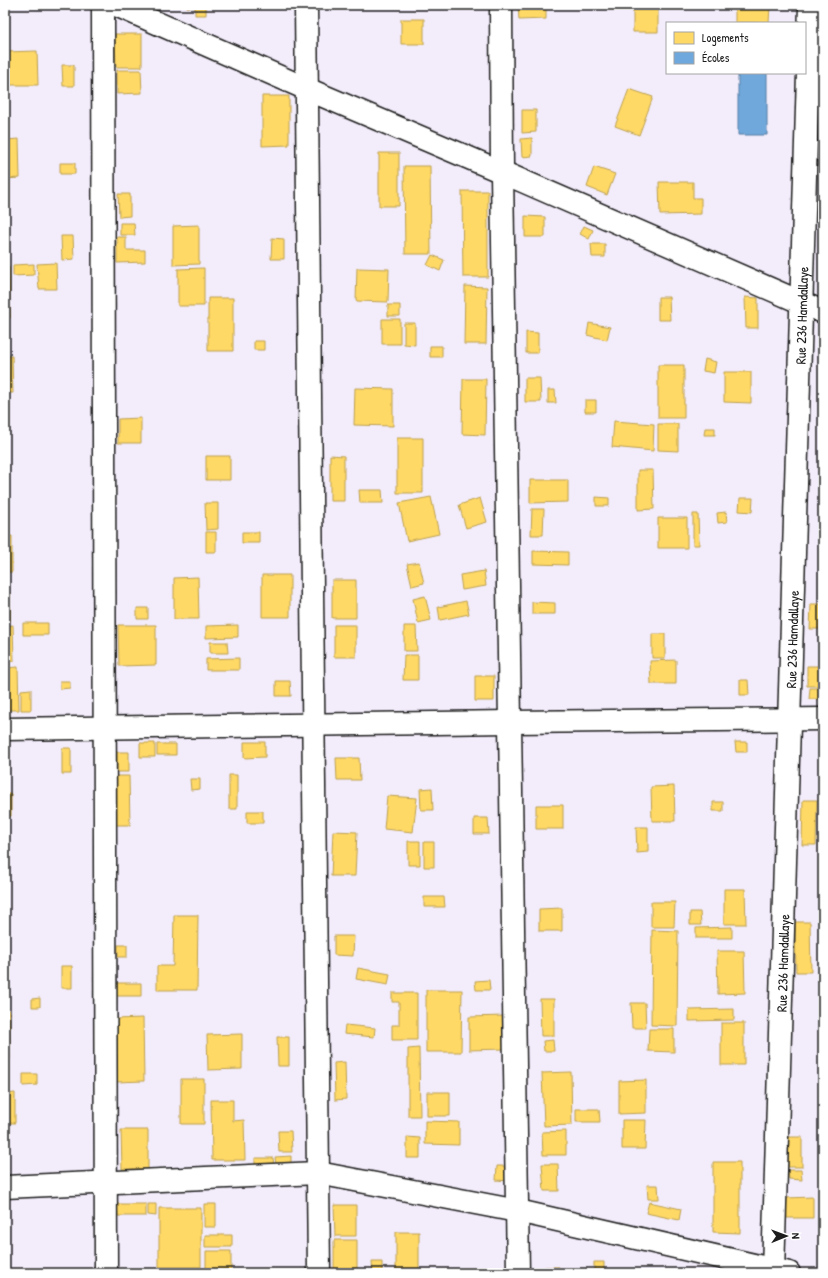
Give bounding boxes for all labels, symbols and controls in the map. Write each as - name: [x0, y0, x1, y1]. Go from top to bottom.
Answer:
- legend: [666, 22, 806, 74]
- text: Logements: [702, 29, 749, 46]
- text: Écoles: [702, 49, 730, 66]
- street label: Rue 236 Hamdallaye: [790, 266, 813, 365]
- street label: Rue 236 Hamdallaye: [781, 590, 803, 689]
- street label: Rue 236 Hamdallaye: [771, 913, 794, 1012]
- north arrow: [766, 1216, 806, 1256]
- text: N: [789, 1233, 803, 1239]

